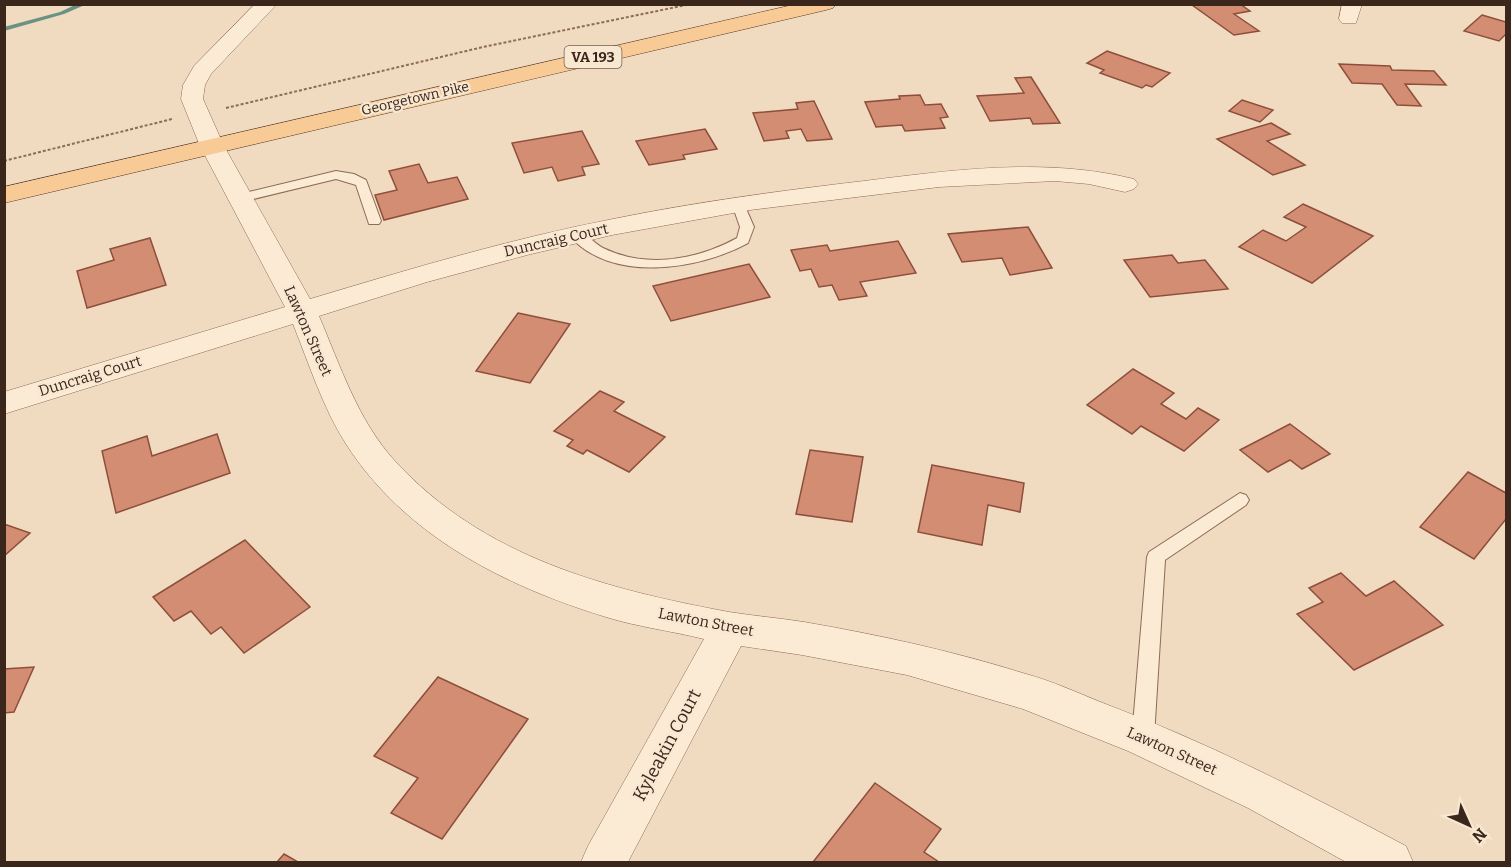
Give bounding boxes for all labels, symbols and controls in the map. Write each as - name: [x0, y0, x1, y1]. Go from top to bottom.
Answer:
- road number: VA 193: [564, 46, 622, 68]
- street label: Georgetown Pike: [360, 78, 471, 119]
- street label: Duncraig Court: [502, 219, 610, 261]
- street label: Lawton Street: [280, 283, 336, 379]
- street label: Duncraig Court: [36, 352, 144, 400]
- street label: Lawton Street: [657, 604, 756, 640]
- street label: Kyleakin Court: [628, 685, 706, 805]
- street label: Lawton Street: [1124, 723, 1220, 779]
- north arrow: [1439, 795, 1499, 855]
- text: N: [1468, 824, 1490, 846]

